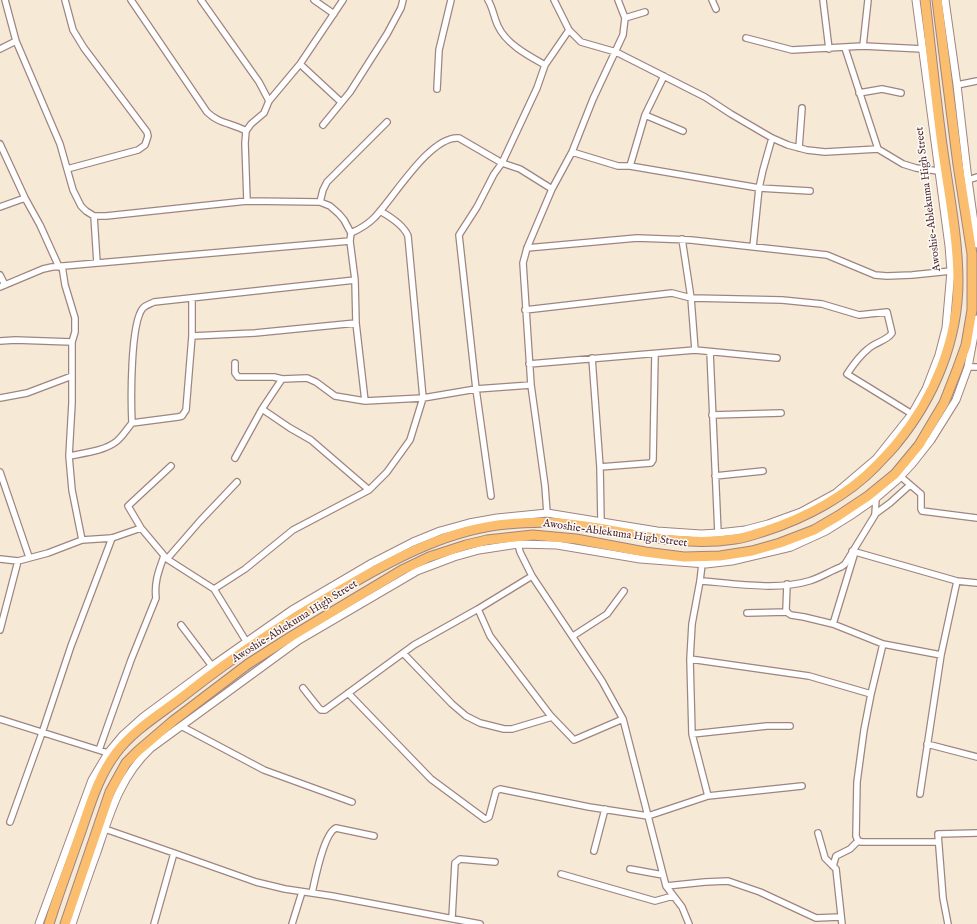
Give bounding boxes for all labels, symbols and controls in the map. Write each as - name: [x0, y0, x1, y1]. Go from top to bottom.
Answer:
- street label: Awoshie-Ablekuma High Street: [914, 126, 944, 272]
- street label: Awoshie-Ablekuma High Street: [542, 517, 688, 551]
- street label: Awoshie-Ablekuma High Street: [230, 578, 360, 666]

